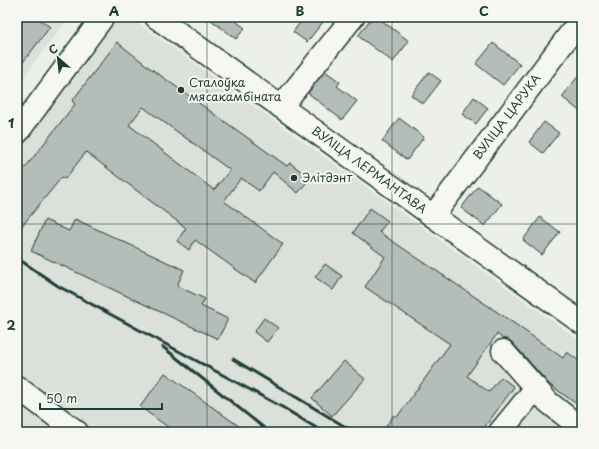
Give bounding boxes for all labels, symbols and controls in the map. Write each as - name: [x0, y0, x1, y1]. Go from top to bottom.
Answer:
- text: A: [109, 1, 119, 20]
- text: B: [296, 1, 305, 20]
- text: C: [479, 1, 489, 20]
- north arrow: [38, 38, 78, 78]
- text: С: [45, 39, 61, 58]
- street label: ВУЛІЦА ЦАРУКА: [468, 70, 544, 163]
- place label: Сталоўка мясакамбіната: [189, 73, 282, 105]
- marker: Сталоўка мясакамбіната: [176, 85, 186, 95]
- text: 1: [8, 113, 14, 132]
- street label: ВУЛІЦА ЛЕРМАНТАВА: [308, 121, 431, 217]
- place label: Элітдэнт: [302, 168, 352, 186]
- marker: Элітдэнт: [289, 173, 299, 183]
- text: 2: [6, 315, 16, 334]
- scale bar: [40, 385, 162, 411]
- text: 50 m: [46, 389, 77, 407]

